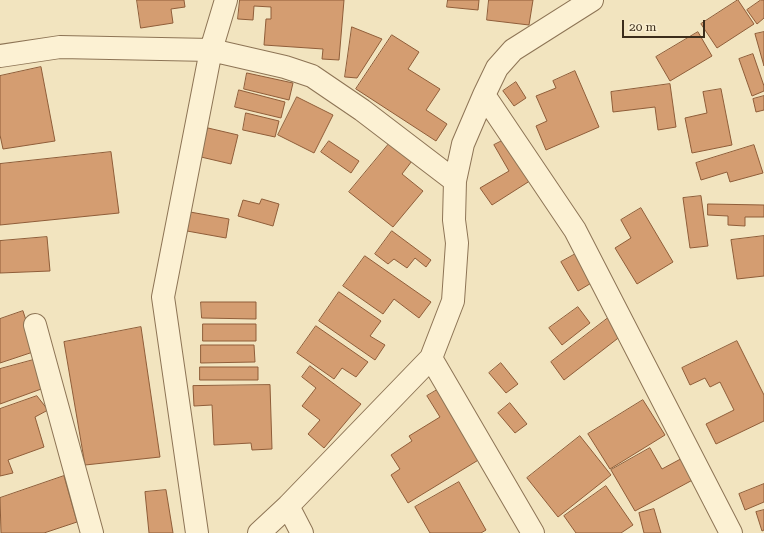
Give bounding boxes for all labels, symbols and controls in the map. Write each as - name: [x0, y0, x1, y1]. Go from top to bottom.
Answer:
- scale bar: [624, 12, 707, 38]
- text: 20 m: [629, 20, 656, 34]

